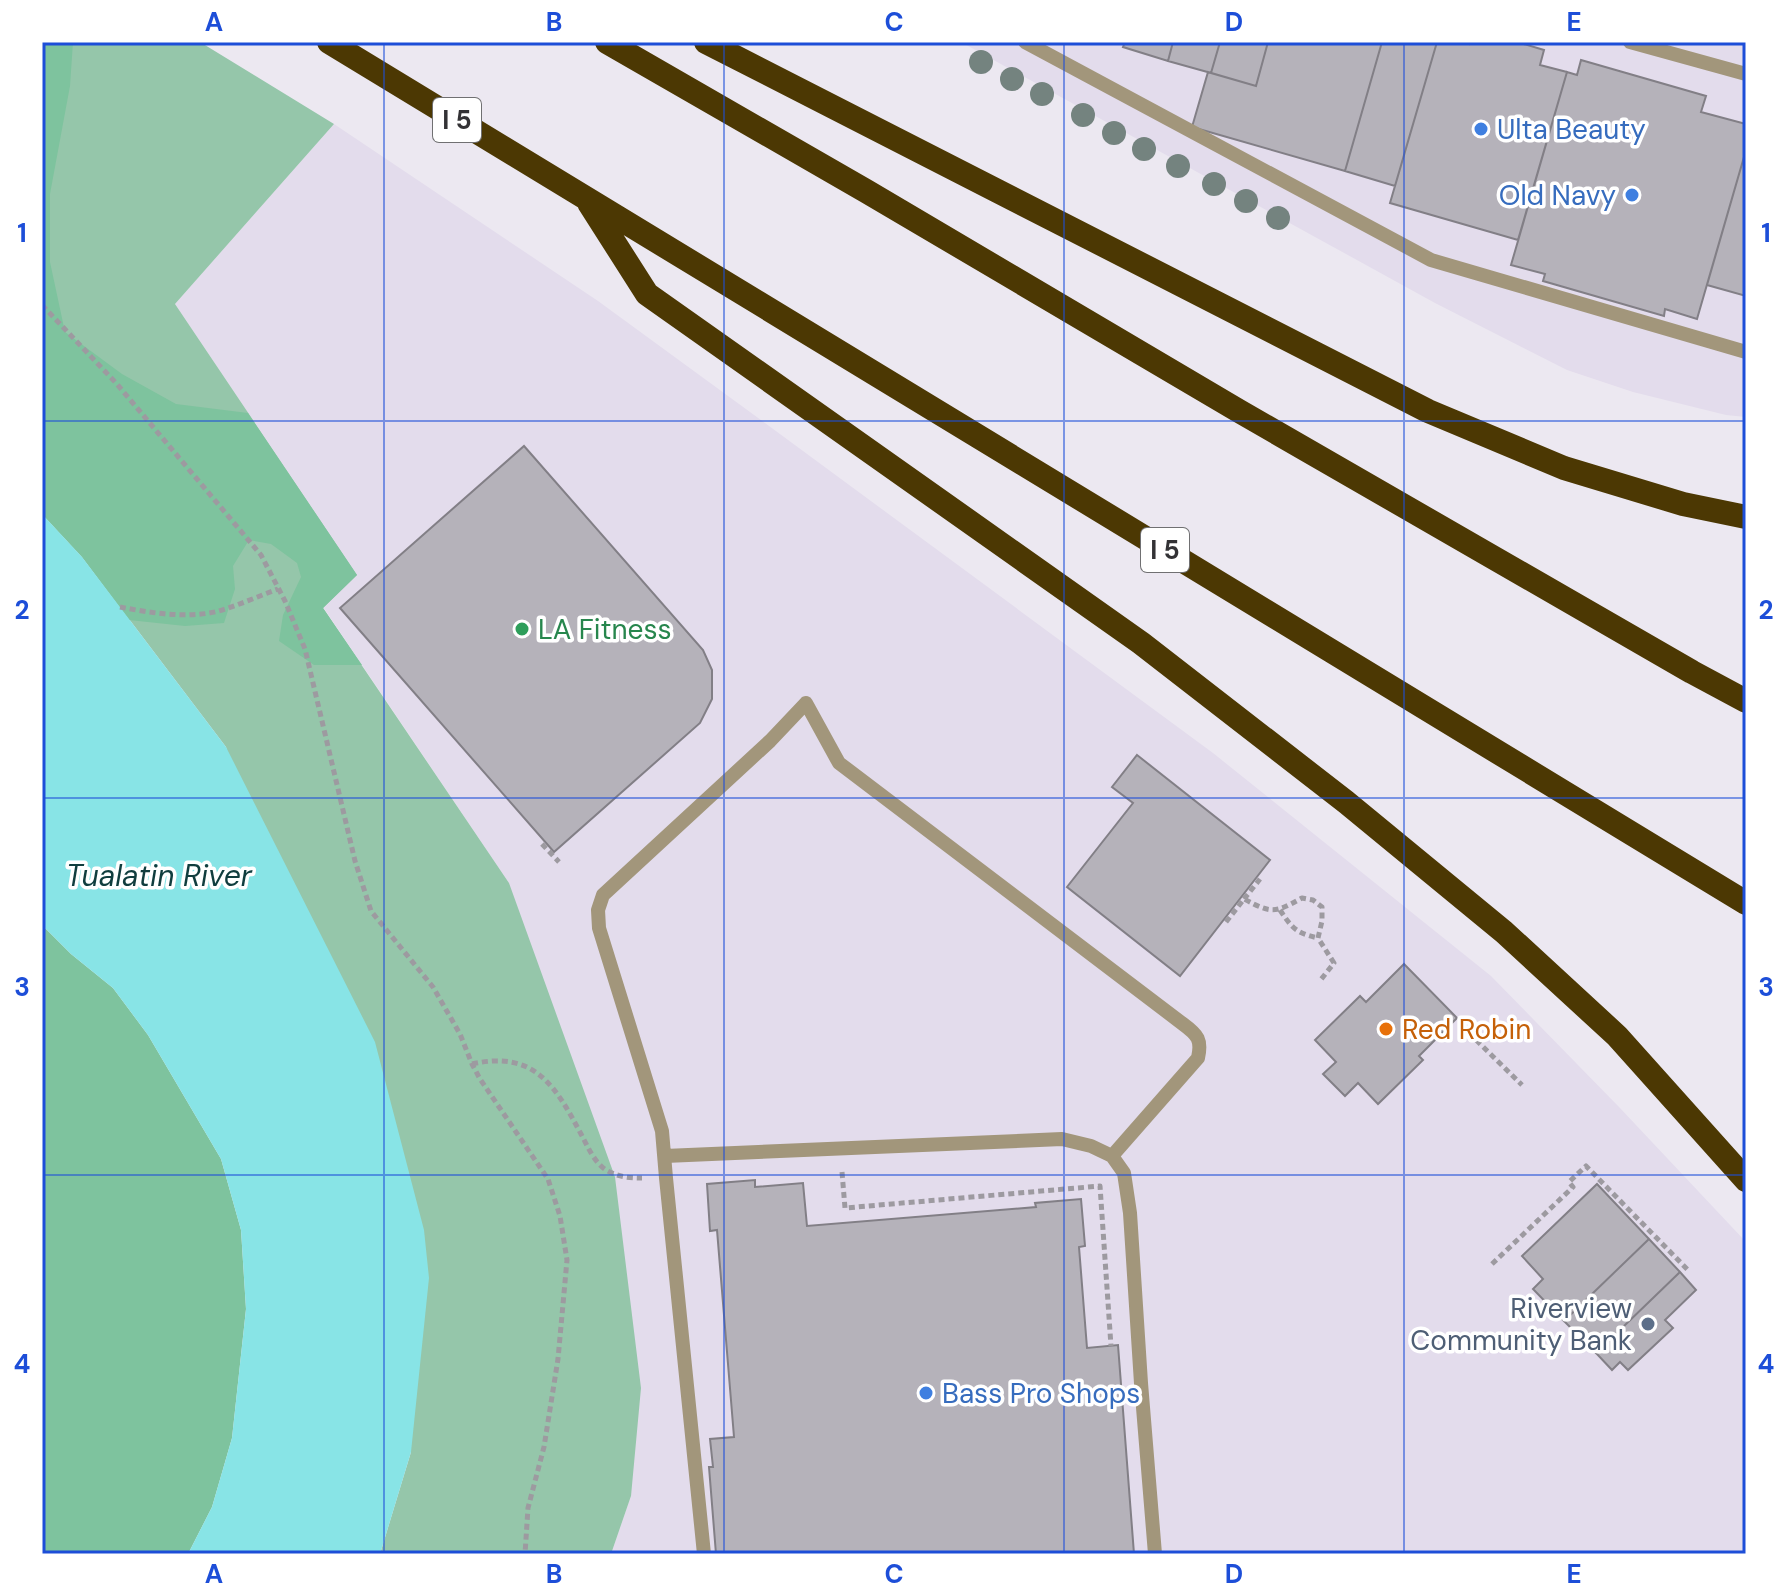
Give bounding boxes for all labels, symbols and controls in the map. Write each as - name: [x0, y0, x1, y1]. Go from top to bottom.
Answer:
- text: A: [205, 5, 223, 39]
- text: B: [546, 5, 562, 39]
- text: C: [884, 5, 904, 39]
- text: D: [1225, 5, 1243, 39]
- text: E: [1566, 5, 1582, 39]
- road number: I 5: [433, 98, 481, 142]
- place label: Ulta Beauty: [1497, 111, 1646, 148]
- marker: Ulta Beauty: [1472, 120, 1490, 138]
- place label: Old Navy: [1499, 177, 1616, 214]
- marker: Old Navy: [1623, 186, 1641, 204]
- text: 1: [17, 216, 27, 250]
- text: 1: [1761, 216, 1771, 250]
- road number: I 5: [1141, 528, 1189, 572]
- text: 2: [14, 593, 30, 627]
- text: 2: [1758, 593, 1774, 627]
- place label: LA Fitness: [538, 611, 672, 648]
- marker: LA Fitness: [513, 620, 531, 638]
- water label: Tualatin River: [66, 856, 253, 895]
- text: 3: [14, 970, 30, 1004]
- text: 3: [1758, 970, 1774, 1004]
- place label: Red Robin: [1402, 1011, 1531, 1048]
- marker: Red Robin: [1377, 1020, 1395, 1038]
- place label: Riverview Community Bank: [1410, 1290, 1632, 1359]
- marker: Riverview Community Bank: [1639, 1315, 1657, 1333]
- text: 4: [14, 1347, 30, 1381]
- text: 4: [1758, 1347, 1774, 1381]
- place label: Bass Pro Shops: [942, 1375, 1140, 1412]
- marker: Bass Pro Shops: [917, 1384, 935, 1402]
- text: A: [205, 1557, 223, 1591]
- text: B: [546, 1557, 562, 1591]
- text: C: [884, 1557, 904, 1591]
- text: D: [1225, 1557, 1243, 1591]
- text: E: [1566, 1557, 1582, 1591]

